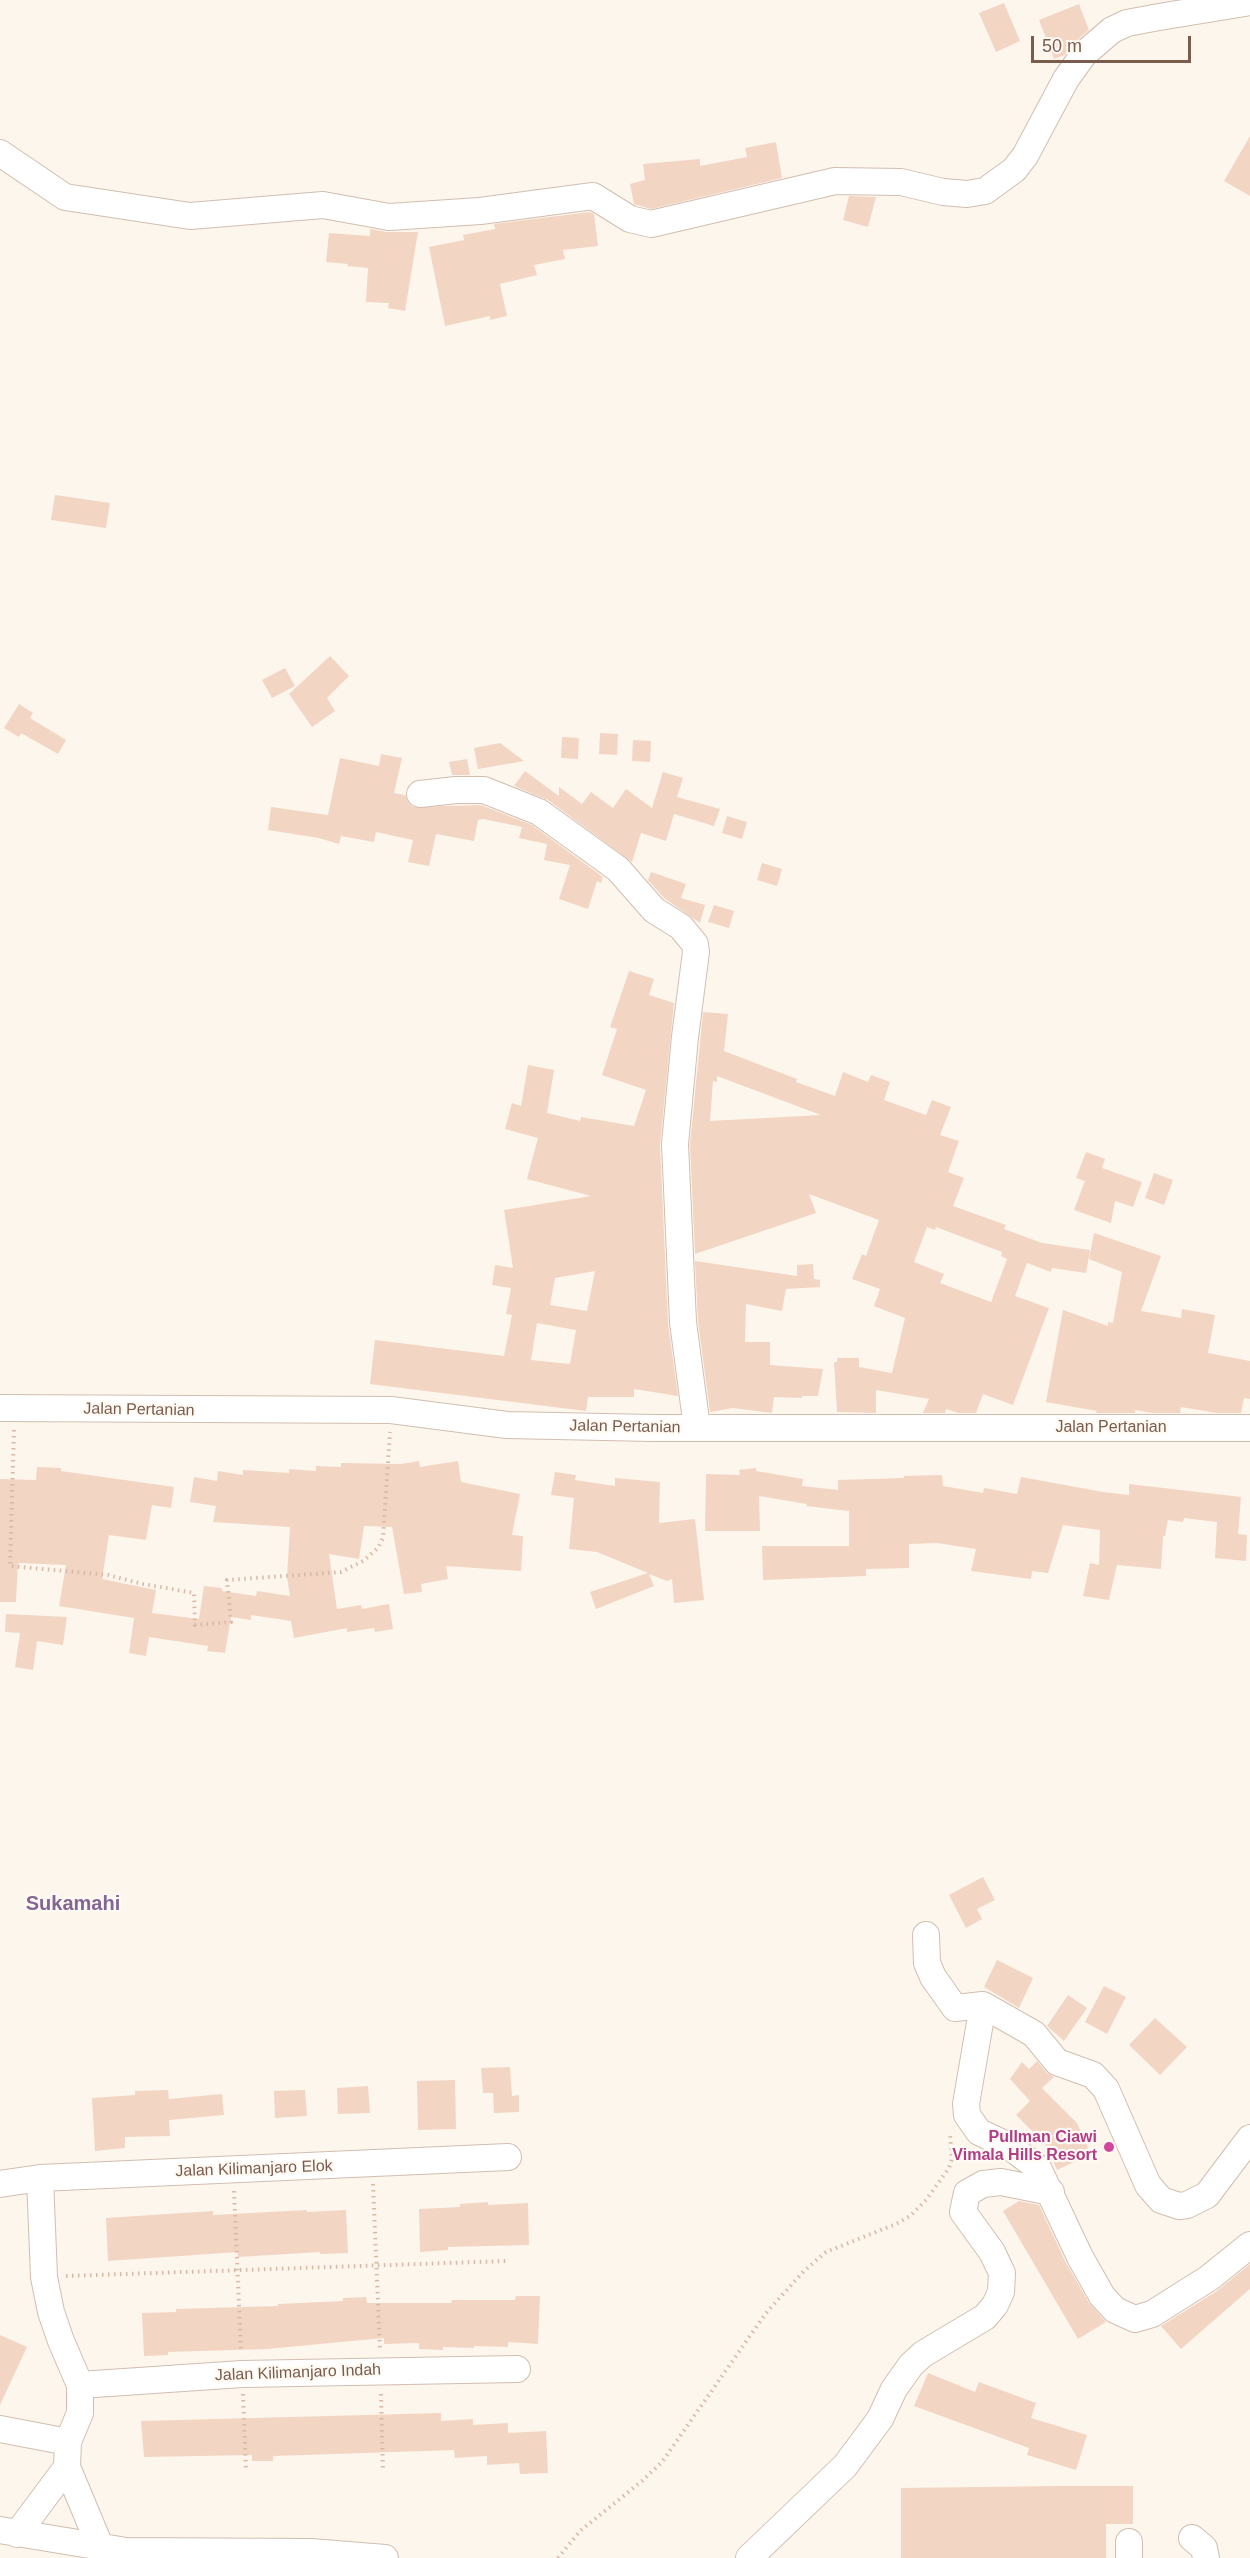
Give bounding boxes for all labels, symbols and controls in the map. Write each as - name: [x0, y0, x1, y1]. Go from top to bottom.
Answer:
- scale bar: [1034, 24, 1194, 62]
- text: 50 m: [1042, 36, 1082, 56]
- street label: Jalan Pertanian: [83, 1399, 195, 1421]
- street label: Jalan Pertanian: [569, 1416, 681, 1438]
- street label: Jalan Pertanian: [1055, 1418, 1167, 1438]
- district label: Sukamahi: [26, 1892, 120, 1916]
- place label: Pullman Ciawi Vimala Hills Resort: [952, 2128, 1097, 2166]
- marker: Pullman Ciawi Vimala Hills Resort: [1102, 2140, 1116, 2154]
- street label: Jalan Kilimanjaro Elok: [175, 2157, 333, 2181]
- street label: Jalan Kilimanjaro Indah: [215, 2361, 381, 2385]

